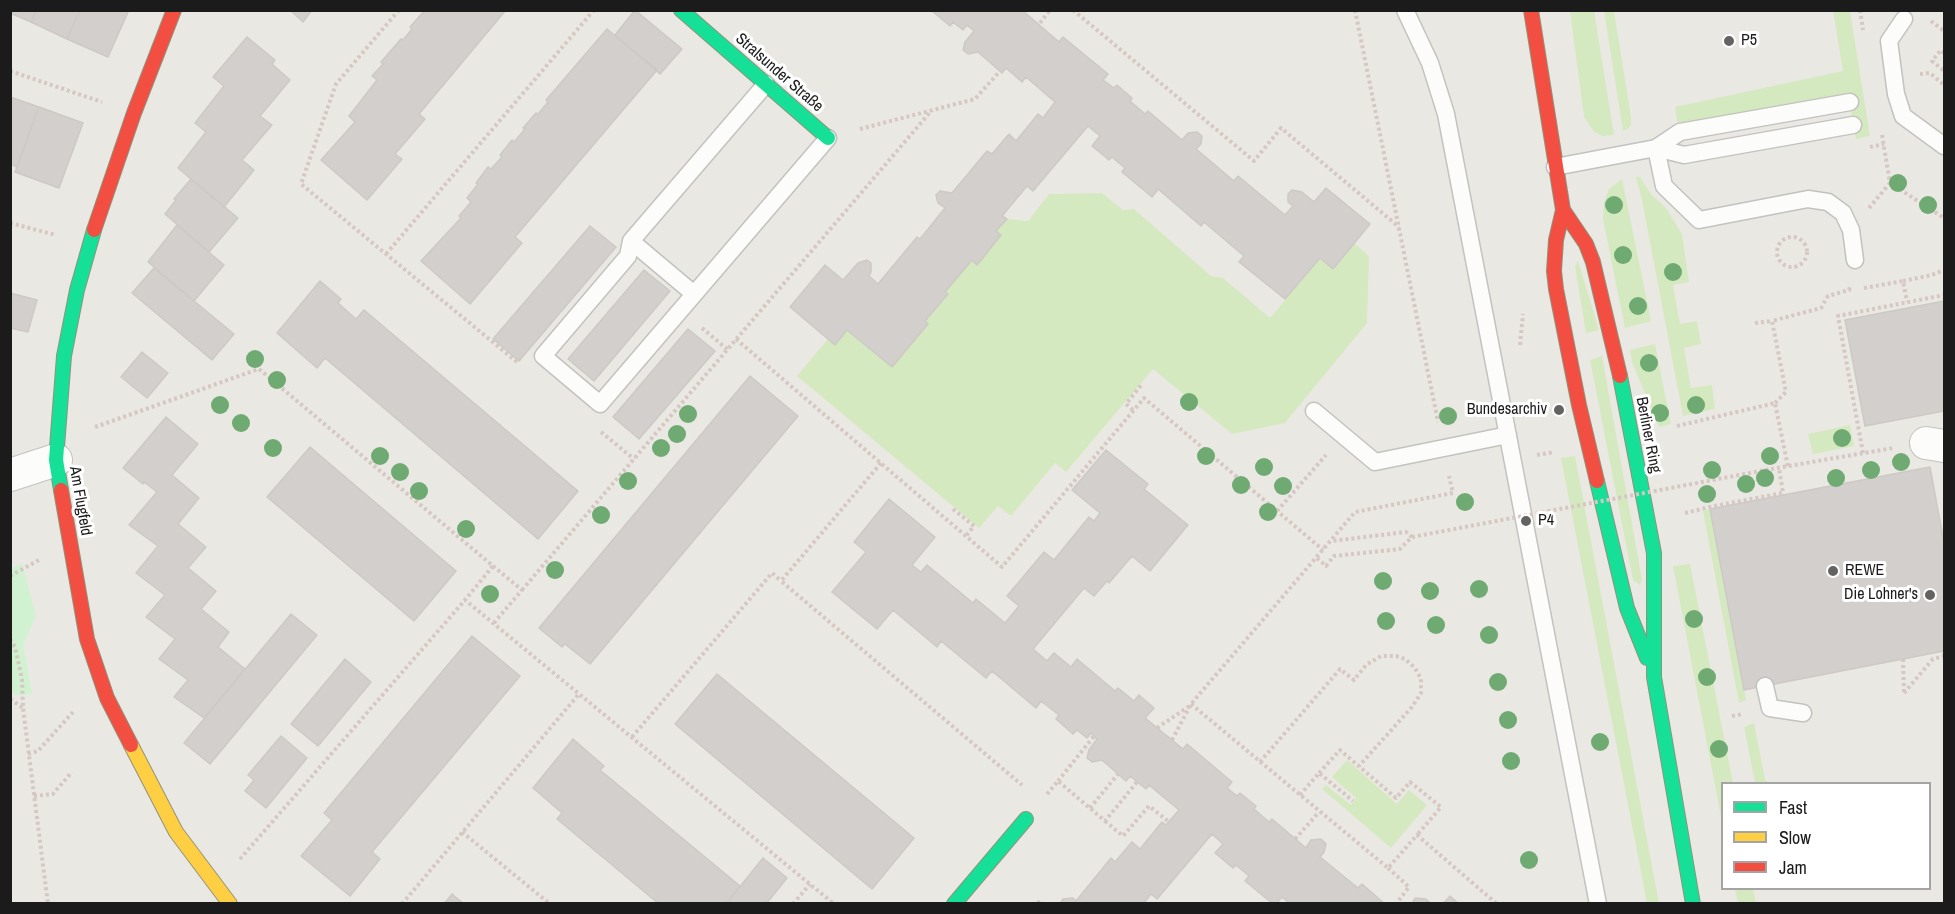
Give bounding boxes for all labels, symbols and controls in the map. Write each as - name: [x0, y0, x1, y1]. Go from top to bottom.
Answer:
- street label: Stralsunder Straße: [731, 30, 827, 116]
- place label: P5: [1741, 31, 1757, 51]
- marker: P5: [1722, 34, 1736, 48]
- street label: Berliner Ring: [1631, 395, 1665, 475]
- place label: Bundesarchiv: [1467, 400, 1547, 420]
- marker: Bundesarchiv: [1552, 403, 1566, 417]
- street label: Am Flugfeld: [64, 465, 96, 537]
- place label: P4: [1538, 511, 1554, 531]
- marker: P4: [1519, 514, 1533, 528]
- place label: REWE: [1845, 561, 1884, 581]
- marker: REWE: [1826, 564, 1840, 578]
- place label: Die Lohner's: [1844, 585, 1918, 605]
- marker: Die Lohner's: [1923, 588, 1937, 602]
- legend: [1721, 782, 1931, 890]
- text: Fast: [1779, 795, 1807, 820]
- text: Slow: [1779, 825, 1811, 850]
- text: Jam: [1779, 855, 1807, 880]

